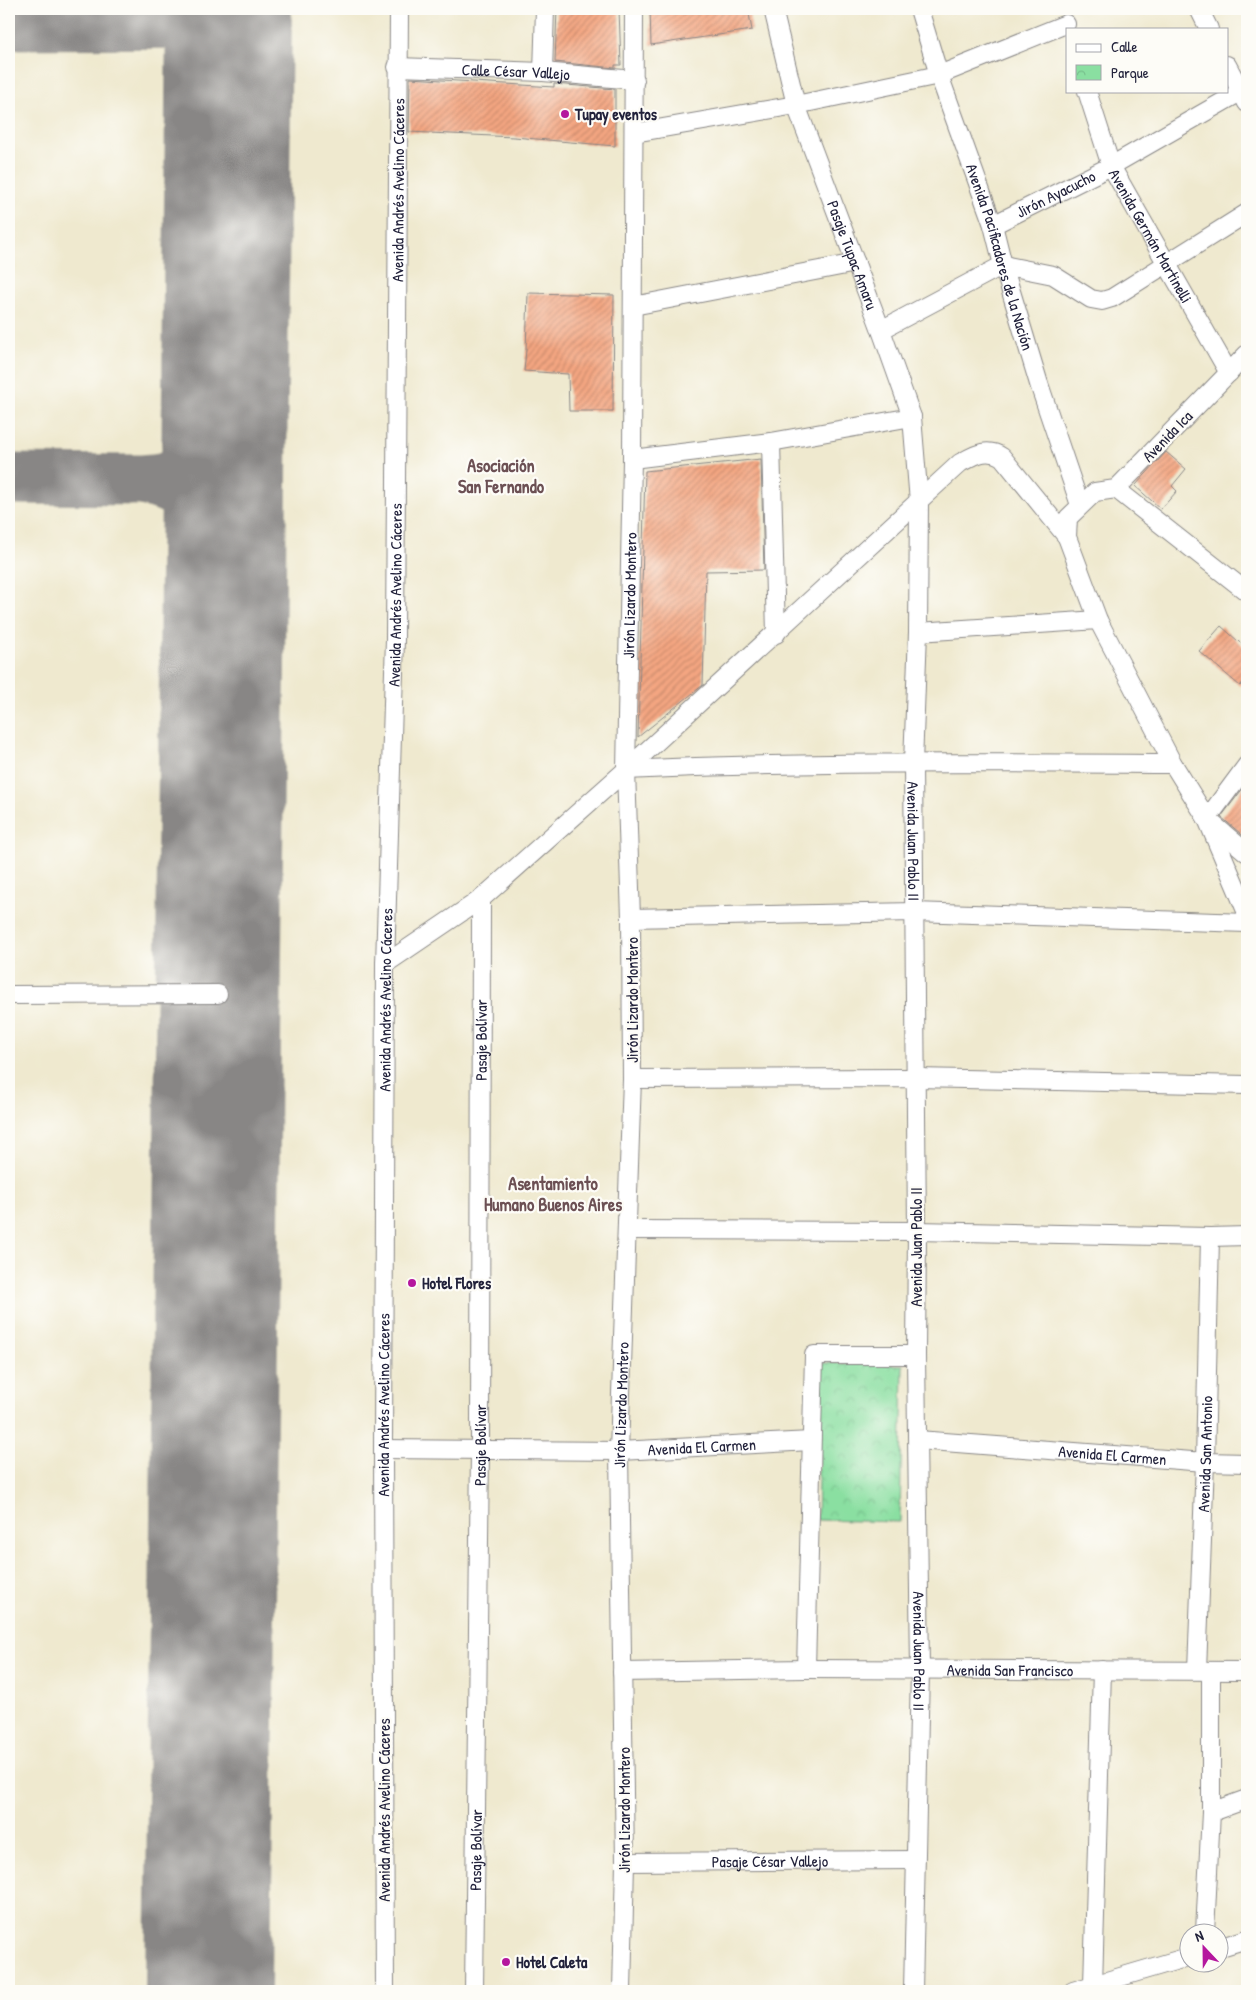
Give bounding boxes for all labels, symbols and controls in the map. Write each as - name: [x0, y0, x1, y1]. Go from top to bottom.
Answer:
- legend: [1066, 28, 1228, 92]
- text: Calle: [1111, 36, 1138, 57]
- street label: Calle César Vallejo: [461, 58, 571, 85]
- text: Parque: [1111, 62, 1149, 83]
- street label: Avenida Andrés Avelino Cáceres: [386, 98, 409, 282]
- place label: Tupay eventos: [574, 103, 658, 126]
- marker: Tupay eventos: [559, 108, 571, 120]
- street label: Avenida Pacificadores de la Nación: [961, 161, 1039, 353]
- street label: Jirón Ayacucho: [1012, 164, 1099, 223]
- street label: Avenida Germán Martinelli: [1104, 165, 1198, 307]
- street label: Pasaje Tupac Amaru: [822, 197, 883, 313]
- street label: Avenida Ica: [1137, 405, 1197, 467]
- district label: Asociación San Fernando: [458, 453, 545, 499]
- street label: Avenida Andrés Avelino Cáceres: [383, 503, 407, 687]
- street label: Jirón Lizardo Montero: [617, 532, 642, 659]
- street label: Avenida Juan Pablo II: [902, 781, 925, 901]
- street label: Avenida Andrés Avelino Cáceres: [373, 908, 398, 1092]
- street label: Jirón Lizardo Montero: [621, 937, 643, 1063]
- street label: Pasaje Bolívar: [470, 999, 492, 1081]
- district label: Asentamiento Humano Buenos Aires: [484, 1171, 622, 1217]
- street label: Avenida Juan Pablo II: [905, 1187, 927, 1307]
- place label: Hotel Flores: [422, 1272, 492, 1294]
- marker: Hotel Flores: [406, 1277, 418, 1289]
- street label: Avenida Andrés Avelino Cáceres: [372, 1313, 395, 1497]
- street label: Jirón Lizardo Montero: [608, 1341, 634, 1468]
- street label: Avenida San Antonio: [1192, 1395, 1217, 1513]
- street label: Pasaje Bolívar: [469, 1404, 491, 1486]
- street label: Avenida El Carmen: [647, 1433, 757, 1460]
- street label: Avenida El Carmen: [1058, 1440, 1167, 1470]
- street label: Avenida Juan Pablo II: [908, 1591, 931, 1711]
- street label: Avenida San Francisco: [947, 1659, 1074, 1681]
- street label: Avenida Andrés Avelino Cáceres: [373, 1718, 395, 1902]
- street label: Jirón Lizardo Montero: [613, 1747, 635, 1873]
- street label: Pasaje Bolívar: [464, 1809, 487, 1891]
- street label: Pasaje César Vallejo: [712, 1850, 829, 1872]
- north arrow: [1178, 1922, 1228, 1972]
- text: N: [1192, 1925, 1206, 1946]
- place label: Hotel Caleta: [516, 1951, 588, 1973]
- marker: Hotel Caleta: [500, 1956, 512, 1968]

